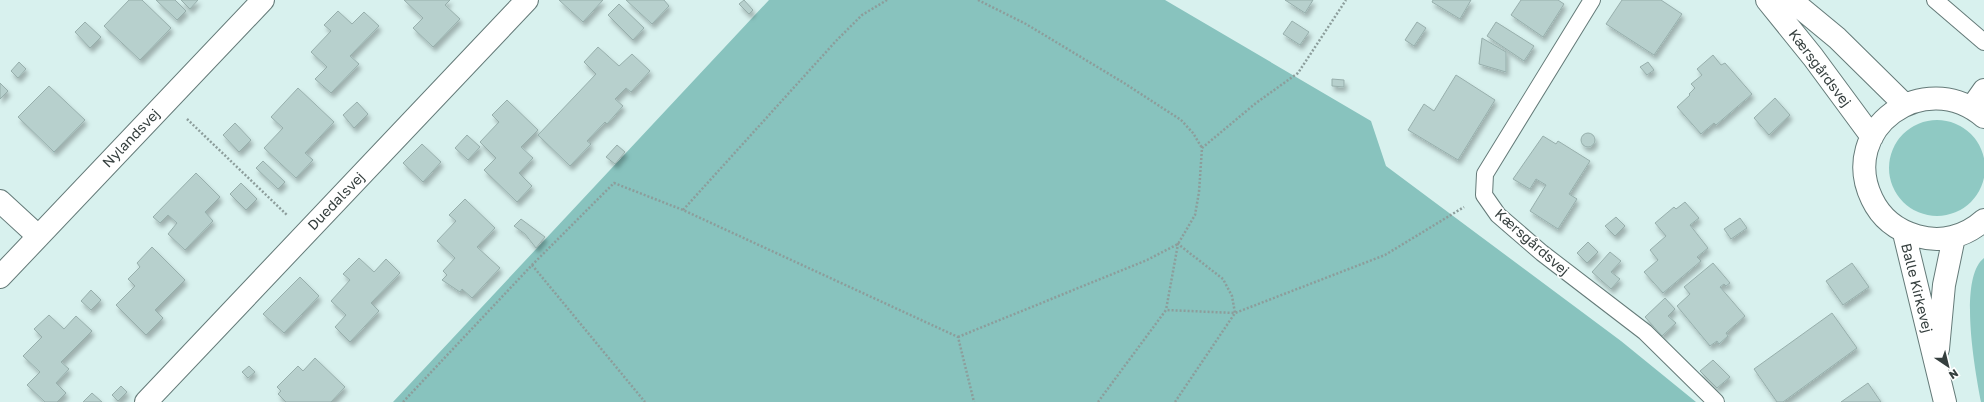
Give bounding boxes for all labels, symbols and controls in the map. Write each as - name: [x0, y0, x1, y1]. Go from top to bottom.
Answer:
- street label: Kærsgårdsvej: [1786, 26, 1855, 110]
- street label: Nylandsvej: [98, 105, 163, 171]
- street label: Duedalsvej: [304, 168, 368, 233]
- street label: Kærsgårdsvej: [1492, 205, 1573, 278]
- street label: Balle Kirkevej: [1898, 241, 1937, 334]
- north arrow: [1928, 346, 1968, 386]
- text: N: [1947, 367, 1961, 382]

